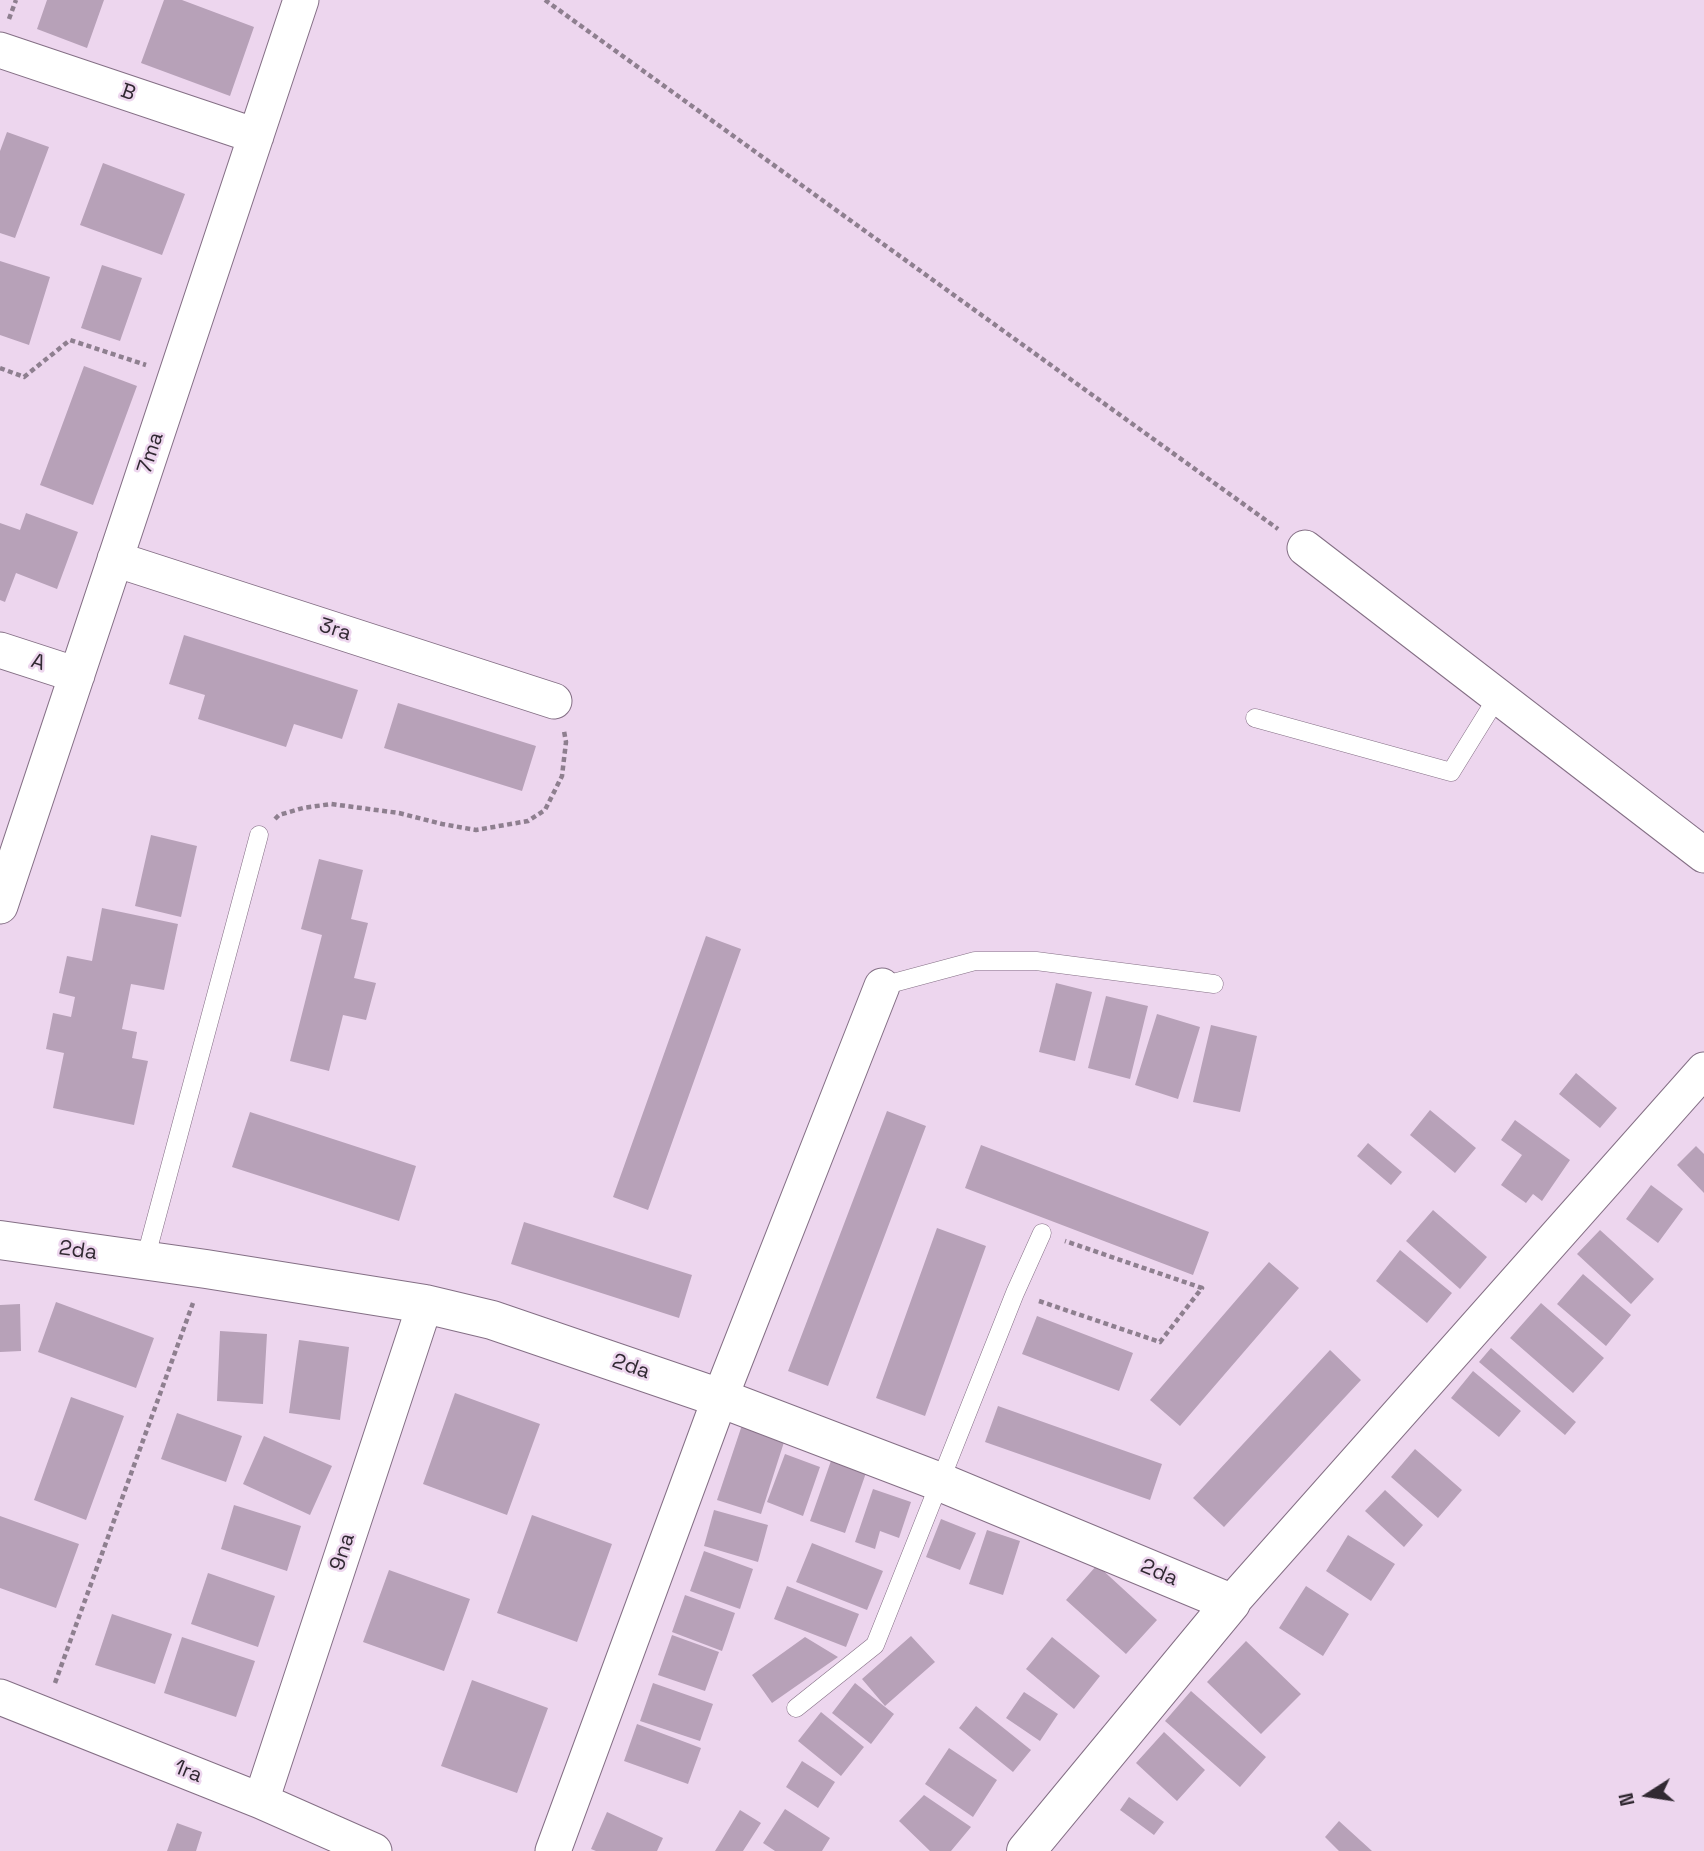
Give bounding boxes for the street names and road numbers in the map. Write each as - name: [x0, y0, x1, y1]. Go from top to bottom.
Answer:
- street label: B: [117, 79, 139, 107]
- street label: 7ma: [133, 429, 169, 477]
- street label: 3ra: [316, 613, 354, 647]
- street label: A: [28, 649, 48, 677]
- street label: 2da: [57, 1236, 99, 1266]
- street label: 2da: [609, 1349, 653, 1385]
- street label: 9na: [325, 1530, 361, 1574]
- street label: 2da: [1136, 1554, 1182, 1592]
- street label: 1ra: [170, 1755, 206, 1789]

